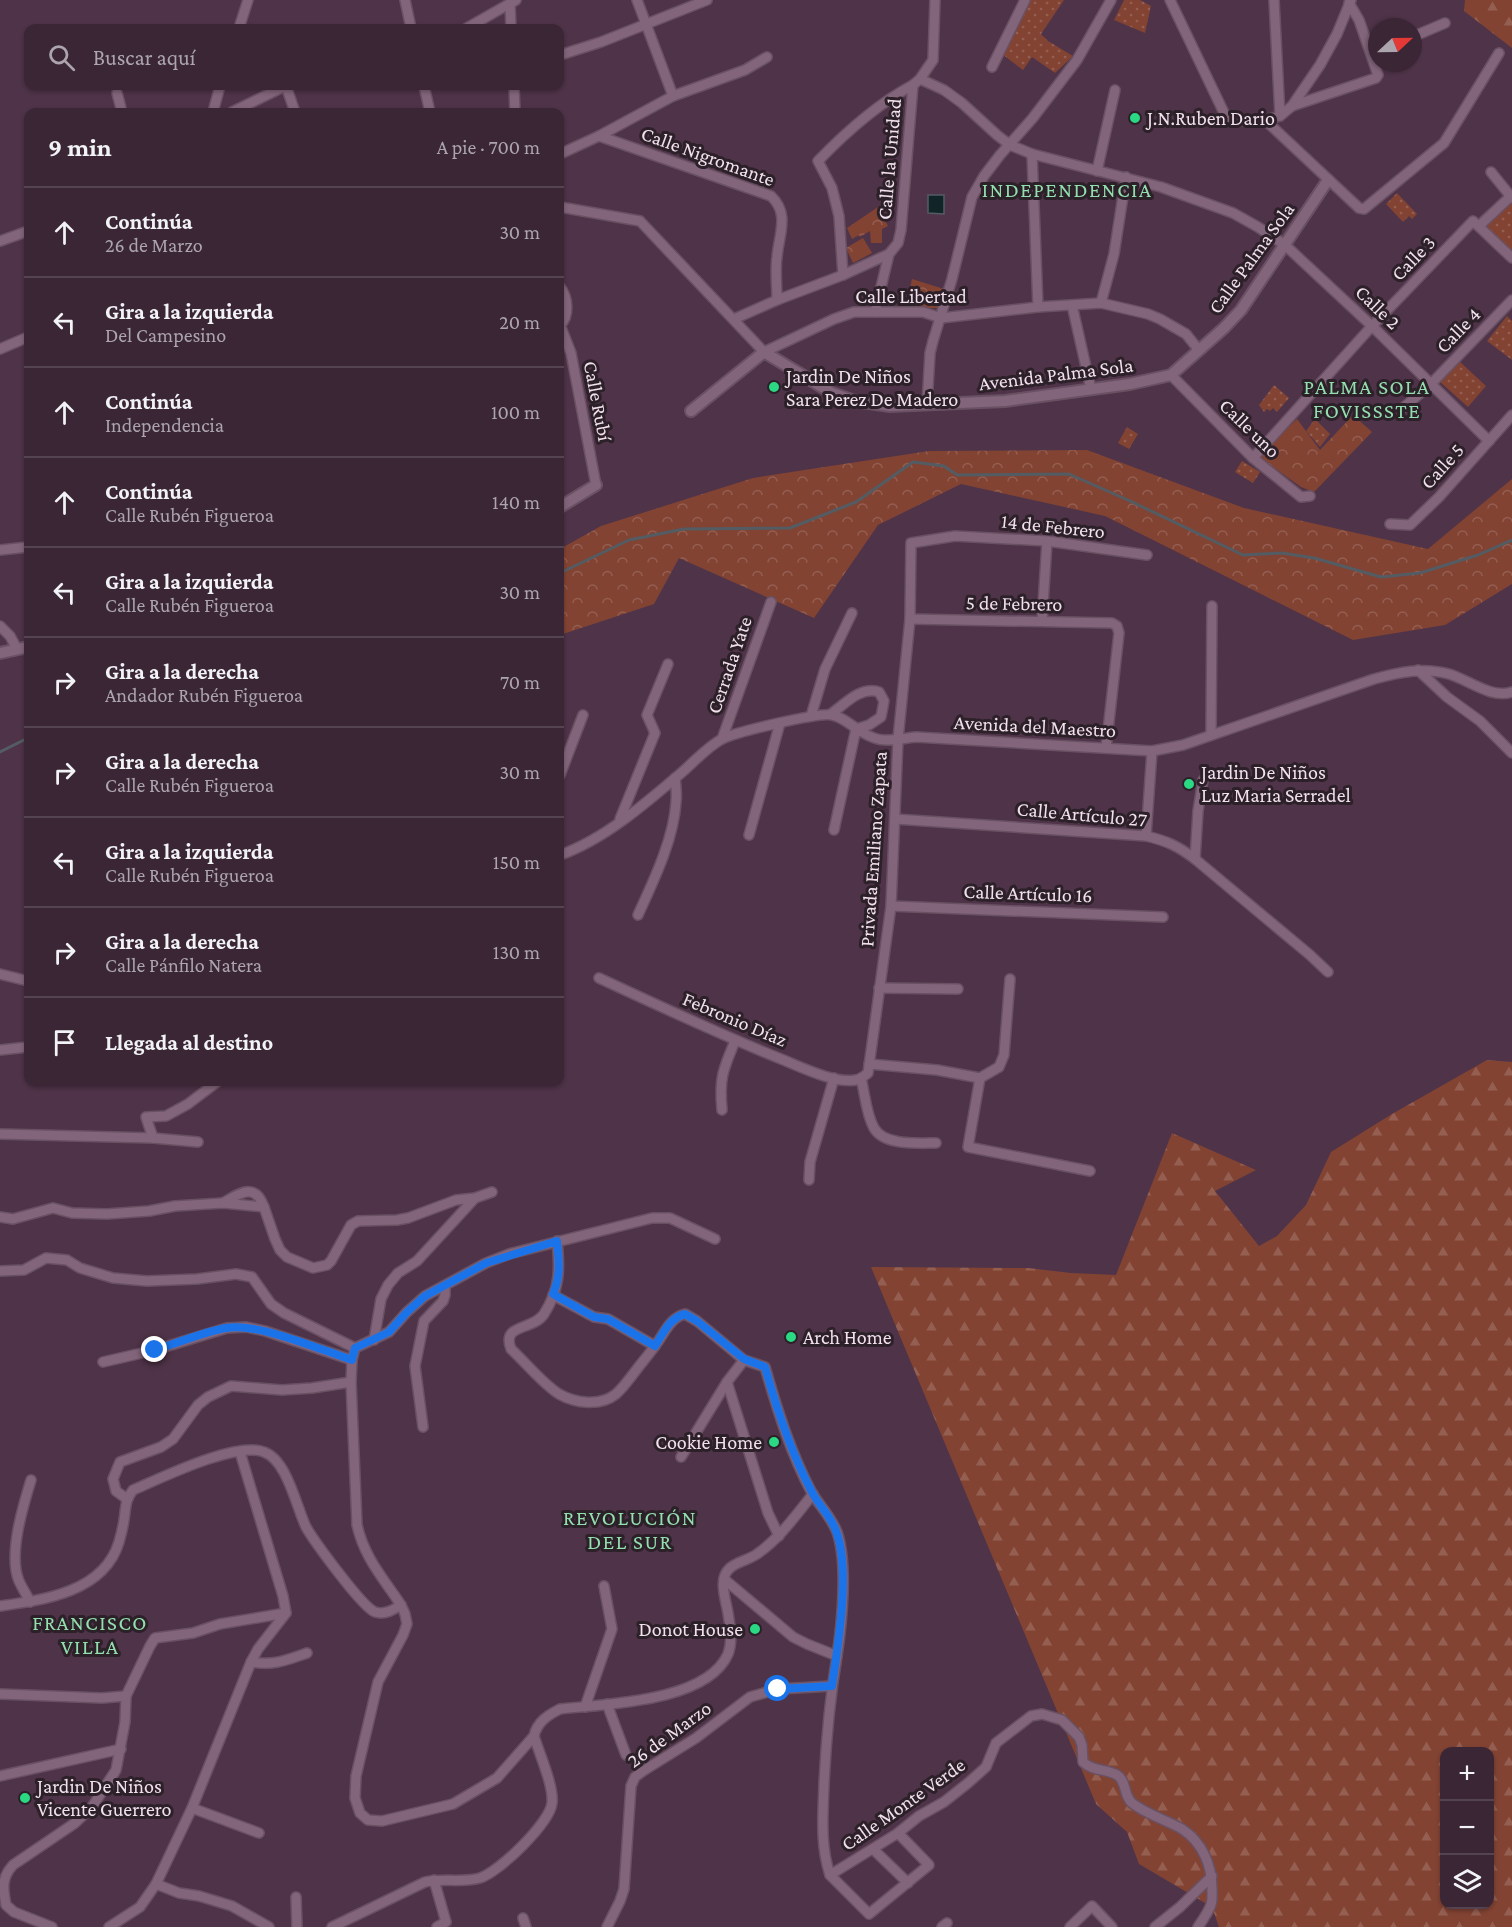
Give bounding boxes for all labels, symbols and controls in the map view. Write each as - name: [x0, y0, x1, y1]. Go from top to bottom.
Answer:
- north arrow: [1368, 18, 1422, 72]
- search box: [24, 24, 564, 90]
- icon: search: [45, 41, 78, 74]
- text: Buscar aquí: [93, 45, 195, 70]
- street label: Calle la Unidad: [873, 97, 905, 220]
- place label: J.N.Ruben Dario: [1145, 107, 1275, 130]
- marker: J.N.Ruben Dario: [1128, 111, 1142, 125]
- street label: Calle Nigromante: [638, 122, 778, 191]
- text: 9 min: [48, 133, 112, 162]
- text: A pie · 700 m: [437, 136, 540, 158]
- district label: INDEPENDENCIA: [982, 178, 1152, 202]
- street label: Calle Palma Sola: [1204, 198, 1298, 318]
- text: Continúa: [105, 209, 192, 234]
- icon: ahead: [48, 216, 81, 249]
- text: 30 m: [499, 221, 540, 243]
- street label: Calle 3: [1387, 231, 1439, 285]
- text: 26 de Marzo: [105, 234, 203, 256]
- street label: Calle 2: [1351, 280, 1405, 334]
- street label: Calle Libertad: [855, 285, 967, 307]
- text: Gira a la izquierda: [105, 299, 274, 324]
- street label: Calle 4: [1431, 303, 1485, 357]
- icon: left: [48, 306, 81, 339]
- text: 20 m: [499, 311, 540, 333]
- text: Del Campesino: [105, 324, 226, 346]
- street label: Avenida Palma Sola: [978, 354, 1134, 394]
- street label: Calle Rubí: [579, 359, 617, 444]
- place label: Jardin De Niños Sara Perez De Madero: [784, 365, 958, 410]
- district label: PALMA SOLA FOVISSSTE: [1304, 375, 1430, 423]
- marker: Jardin De Niños Sara Perez De Madero: [767, 380, 781, 394]
- text: Continúa: [105, 389, 192, 414]
- street label: Calle uno: [1215, 394, 1285, 462]
- icon: ahead: [48, 396, 81, 429]
- text: 100 m: [491, 401, 540, 423]
- text: Independencia: [105, 414, 224, 436]
- street label: Calle 5: [1416, 439, 1468, 493]
- text: Continúa: [105, 479, 192, 504]
- icon: ahead: [48, 486, 81, 519]
- text: 140 m: [492, 491, 540, 513]
- text: Calle Rubén Figueroa: [105, 504, 274, 526]
- street label: 14 de Febrero: [1000, 510, 1106, 542]
- text: Gira a la izquierda: [105, 569, 274, 594]
- icon: left: [48, 576, 81, 609]
- text: 30 m: [499, 581, 540, 603]
- street label: 5 de Febrero: [965, 591, 1063, 615]
- text: Calle Rubén Figueroa: [105, 594, 274, 616]
- street label: Cerrada Yate: [702, 613, 756, 716]
- text: Gira a la derecha: [105, 659, 259, 684]
- icon: right: [48, 666, 81, 699]
- text: 70 m: [500, 671, 540, 693]
- text: Andador Rubén Figueroa: [105, 684, 303, 706]
- street label: Avenida del Maestro: [953, 711, 1117, 741]
- text: Gira a la derecha: [105, 749, 259, 774]
- street label: Privada Emiliano Zapata: [855, 751, 892, 947]
- icon: right: [48, 756, 81, 789]
- text: 30 m: [499, 761, 540, 783]
- place label: Jardin De Niños Luz Maria Serradel: [1199, 761, 1351, 806]
- text: Calle Rubén Figueroa: [105, 774, 274, 796]
- marker: Jardin De Niños Luz Maria Serradel: [1182, 777, 1196, 791]
- street label: Calle Artículo 27: [1016, 797, 1148, 831]
- text: Gira a la izquierda: [105, 839, 274, 864]
- icon: left: [48, 846, 81, 879]
- text: 150 m: [493, 851, 540, 873]
- text: Calle Rubén Figueroa: [105, 864, 274, 886]
- street label: Calle Artículo 16: [963, 880, 1093, 906]
- text: Gira a la derecha: [105, 929, 259, 954]
- icon: right: [48, 936, 81, 969]
- text: 130 m: [493, 941, 540, 963]
- text: Calle Pánfilo Natera: [105, 954, 262, 976]
- street label: Febronio Díaz: [680, 987, 790, 1051]
- icon: arrive: [48, 1026, 81, 1059]
- text: Llegada al destino: [105, 1030, 273, 1055]
- place label: Arch Home: [803, 1326, 892, 1348]
- marker: Arch Home: [784, 1330, 798, 1344]
- route end: [141, 1336, 167, 1362]
- place label: Cookie Home: [655, 1431, 762, 1453]
- marker: Cookie Home: [767, 1435, 781, 1449]
- district label: REVOLUCIÓN DEL SUR: [563, 1506, 697, 1554]
- district label: FRANCISCO VILLA: [32, 1611, 148, 1659]
- place label: Donot House: [638, 1618, 743, 1640]
- marker: Donot House: [748, 1622, 762, 1636]
- route start: [764, 1675, 790, 1701]
- street label: 26 de Marzo: [623, 1696, 715, 1772]
- map controls: [1440, 1747, 1494, 1909]
- button: +: [1440, 1747, 1494, 1801]
- street label: Calle Monte Verde: [837, 1753, 969, 1855]
- place label: Jardin De Niños Vicente Guerrero: [35, 1775, 171, 1820]
- marker: Jardin De Niños Vicente Guerrero: [18, 1791, 32, 1805]
- button: −: [1440, 1801, 1494, 1855]
- button: layers: [1440, 1855, 1494, 1909]

